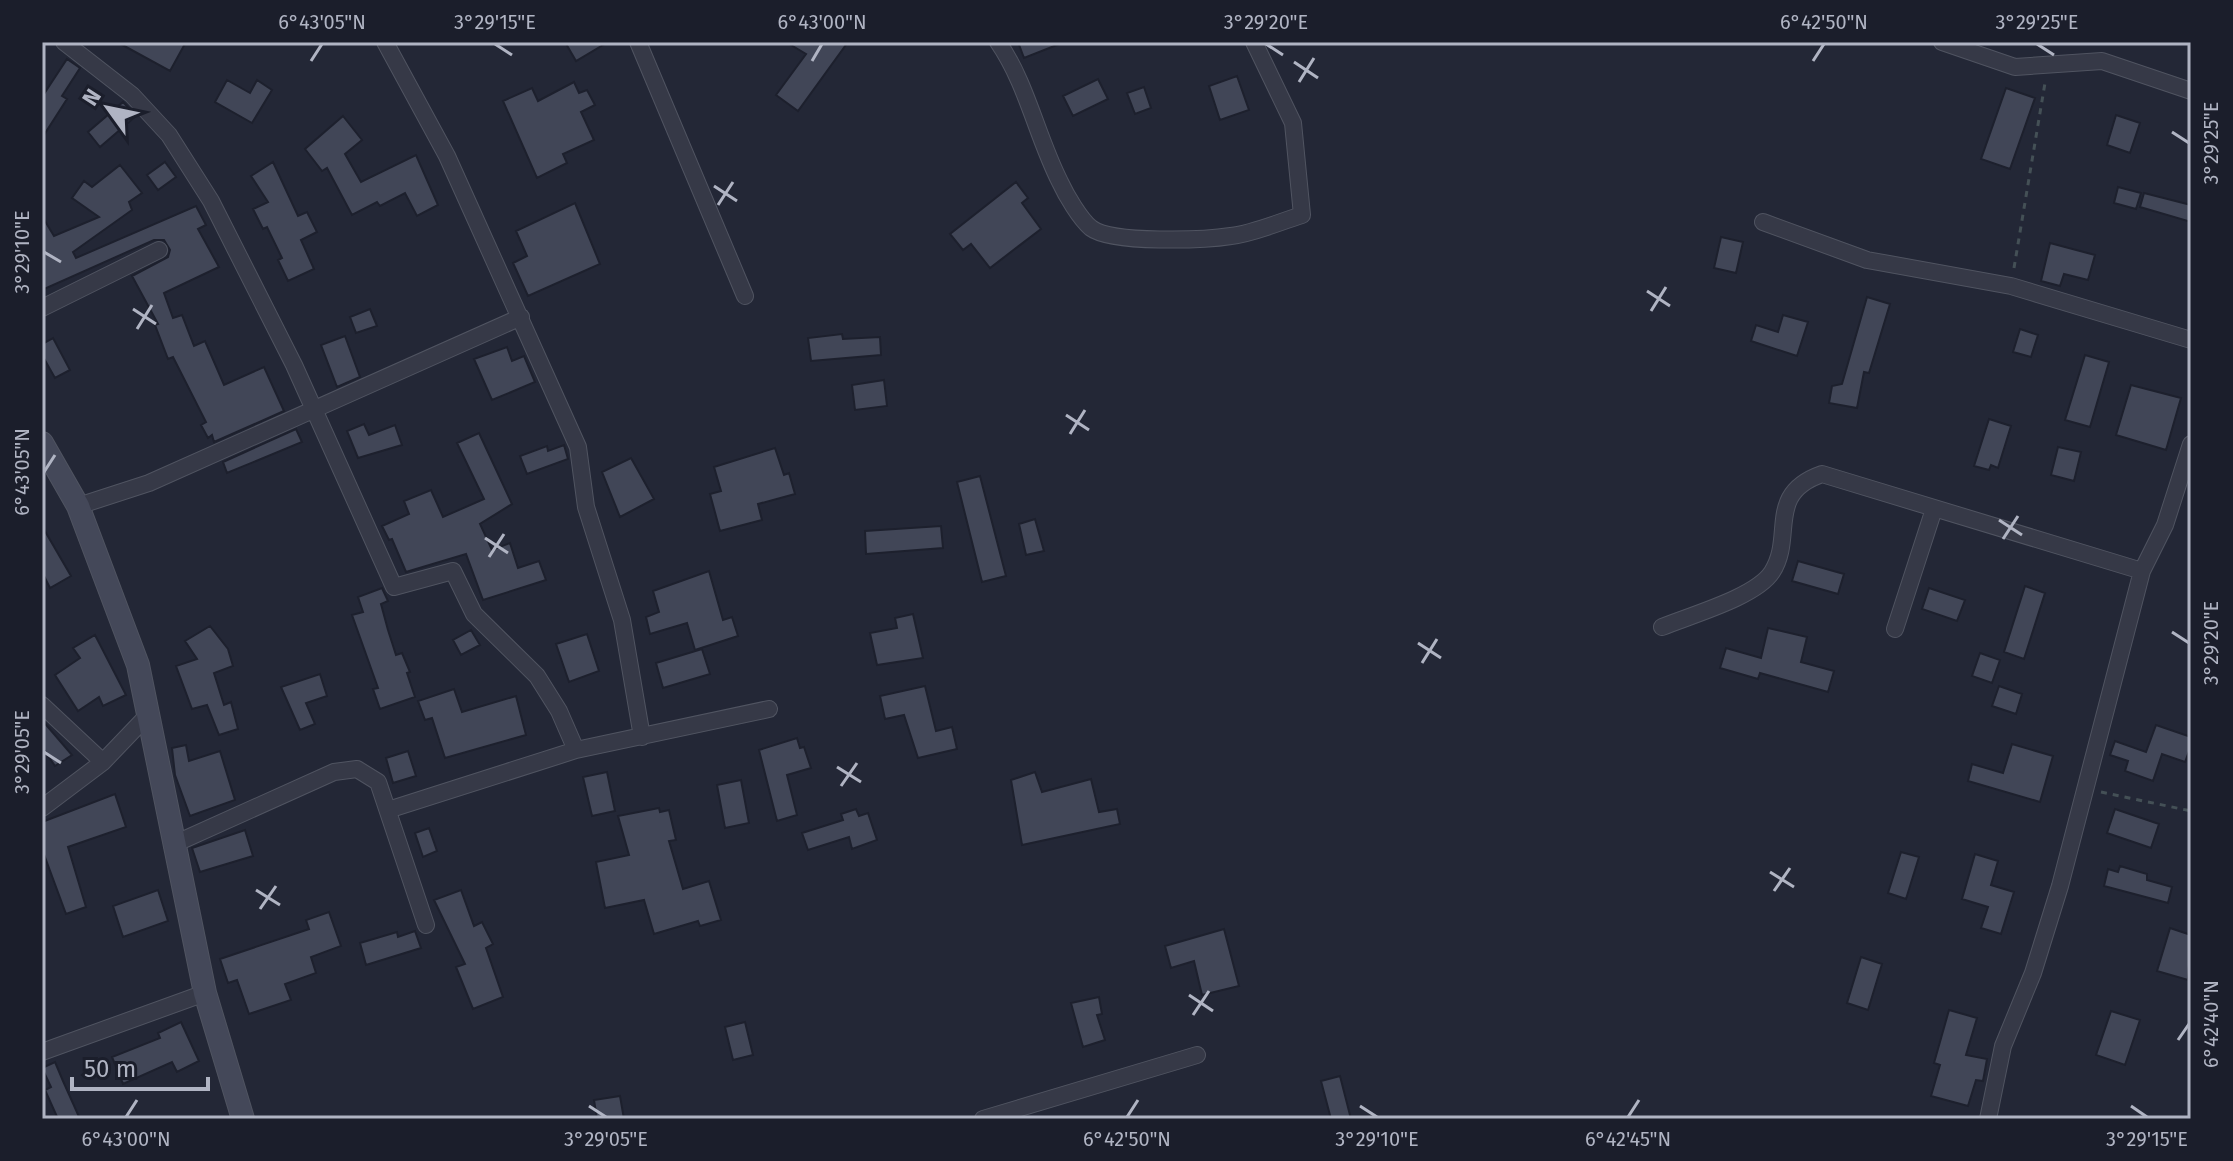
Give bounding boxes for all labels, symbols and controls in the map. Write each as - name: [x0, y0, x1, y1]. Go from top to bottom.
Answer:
- text: 6°43'05"N: [278, 10, 366, 34]
- text: 3°29'15"E: [454, 10, 536, 34]
- text: 6°43'00"N: [777, 10, 867, 34]
- text: 3°29'20"E: [1224, 10, 1308, 34]
- text: 6°42'50"N: [1780, 10, 1868, 34]
- text: 3°29'25"E: [1995, 10, 2079, 34]
- north arrow: [68, 68, 148, 148]
- text: N: [76, 84, 107, 111]
- text: 3°29'25"E: [2199, 101, 2223, 185]
- text: 3°29'10"E: [10, 210, 34, 294]
- text: 6°43'05"N: [10, 428, 34, 516]
- text: 3°29'20"E: [2199, 601, 2223, 685]
- text: 3°29'05"E: [10, 710, 34, 794]
- text: 6°42'40"N: [2199, 980, 2223, 1068]
- scale bar: [72, 1041, 208, 1091]
- text: 50 m: [84, 1055, 136, 1083]
- text: 6°43'00"N: [81, 1127, 171, 1151]
- text: 3°29'05"E: [564, 1127, 648, 1151]
- text: 6°42'50"N: [1083, 1127, 1171, 1151]
- text: 3°29'10"E: [1335, 1127, 1419, 1151]
- text: 6°42'45"N: [1585, 1127, 1671, 1151]
- text: 3°29'15"E: [2106, 1127, 2188, 1151]

